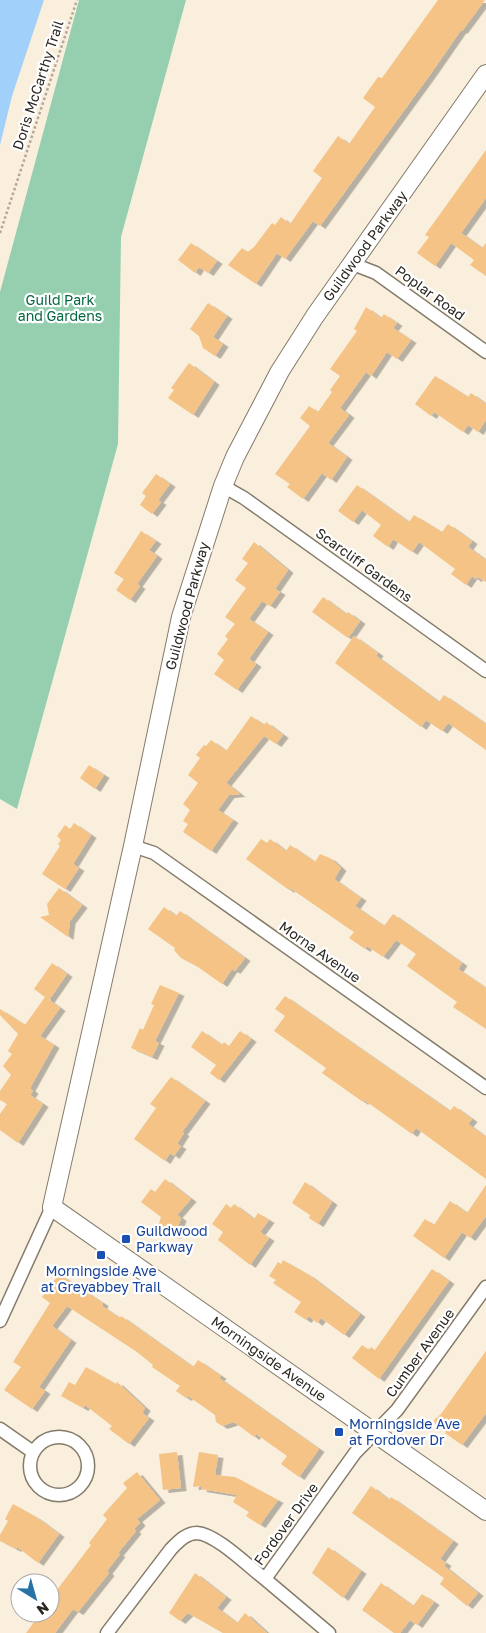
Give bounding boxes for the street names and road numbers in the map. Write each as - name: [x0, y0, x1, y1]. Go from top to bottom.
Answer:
- street label: Doris McCarthy Trail: [9, 18, 67, 152]
- street label: Guildwood Parkway: [319, 187, 410, 304]
- street label: Poplar Road: [392, 262, 468, 323]
- street label: Scarcliff Gardens: [313, 524, 416, 605]
- street label: Guildwood Parkway: [161, 540, 212, 672]
- street label: Morna Avenue: [276, 917, 364, 986]
- street label: Cumber Avenue: [382, 1305, 457, 1400]
- street label: Morningside Avenue: [208, 1312, 330, 1404]
- street label: Fordover Drive: [250, 1479, 321, 1568]

